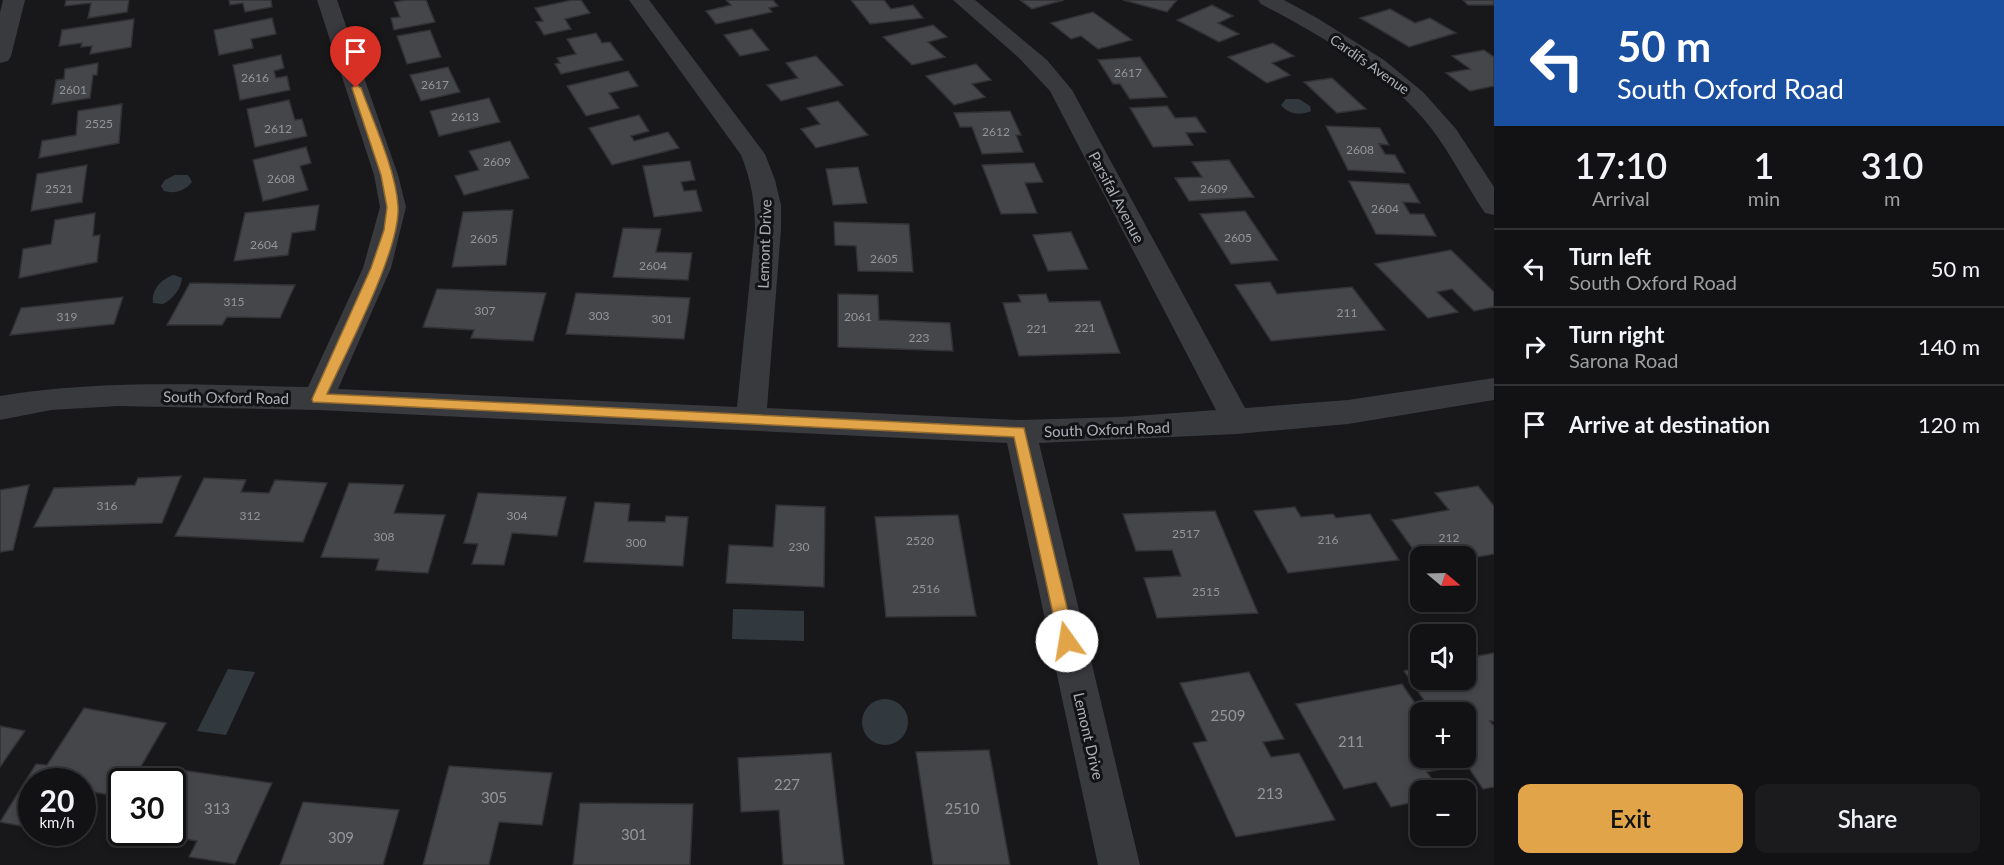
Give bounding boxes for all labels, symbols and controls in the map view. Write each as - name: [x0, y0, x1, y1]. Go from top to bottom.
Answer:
- text: 50 m: [1617, 21, 1711, 71]
- icon: left: [1518, 24, 1596, 102]
- pin: [330, 26, 381, 88]
- street label: Cardifs Avenue: [1327, 30, 1413, 98]
- icon: arrive: [339, 35, 372, 68]
- house number: 2617: [1114, 65, 1142, 80]
- house number: 2616: [241, 70, 269, 85]
- text: South Oxford Road: [1617, 72, 1844, 105]
- house number: 2617: [421, 77, 449, 92]
- house number: 2601: [59, 82, 87, 97]
- house number: 2613: [451, 109, 479, 124]
- house number: 2525: [85, 116, 113, 131]
- house number: 2612: [264, 121, 292, 136]
- house number: 2612: [982, 124, 1010, 139]
- house number: 2608: [1346, 142, 1374, 157]
- text: 17:10: [1575, 143, 1667, 187]
- text: 1: [1754, 143, 1774, 187]
- text: 310: [1861, 143, 1923, 187]
- street label: Parsifal Avenue: [1085, 148, 1149, 246]
- house number: 2609: [483, 154, 511, 169]
- house number: 2608: [267, 171, 295, 186]
- house number: 2521: [45, 181, 73, 196]
- house number: 2609: [1200, 181, 1228, 196]
- text: Arrival: [1592, 186, 1650, 210]
- text: min: [1748, 186, 1780, 210]
- text: m: [1884, 186, 1900, 210]
- street label: Lemont Drive: [753, 199, 775, 289]
- house number: 2604: [1371, 201, 1399, 216]
- house number: 2605: [1224, 230, 1252, 245]
- house number: 2605: [470, 231, 498, 246]
- house number: 2604: [250, 237, 278, 252]
- text: Turn left: [1569, 243, 1651, 270]
- house number: 2605: [870, 251, 898, 266]
- icon: left: [1518, 252, 1551, 285]
- text: 50 m: [1931, 255, 1980, 282]
- house number: 2604: [639, 258, 667, 273]
- text: South Oxford Road: [1569, 270, 1737, 294]
- house number: 315: [224, 294, 244, 309]
- house number: 307: [475, 303, 495, 318]
- house number: 211: [1337, 305, 1357, 320]
- house number: 303: [589, 308, 609, 323]
- house number: 319: [57, 309, 77, 324]
- house number: 2061: [844, 309, 872, 324]
- house number: 301: [652, 311, 672, 326]
- house number: 221: [1075, 320, 1095, 335]
- house number: 221: [1027, 321, 1047, 336]
- text: Turn right: [1569, 321, 1664, 348]
- house number: 223: [909, 330, 929, 345]
- icon: right: [1518, 330, 1551, 363]
- text: 140 m: [1918, 333, 1980, 360]
- text: Sarona Road: [1569, 348, 1678, 372]
- street label: South Oxford Road: [163, 387, 289, 407]
- icon: arrive: [1518, 408, 1551, 441]
- text: Arrive at destination: [1569, 411, 1770, 438]
- text: 120 m: [1918, 411, 1980, 438]
- street label: South Oxford Road: [1044, 418, 1170, 440]
- house number: 316: [97, 498, 117, 513]
- house number: 312: [240, 508, 260, 523]
- house number: 304: [507, 508, 527, 523]
- house number: 2517: [1172, 526, 1200, 541]
- house number: 308: [374, 529, 394, 544]
- house number: 212: [1439, 530, 1459, 545]
- house number: 216: [1318, 532, 1338, 547]
- house number: 2520: [906, 533, 934, 548]
- house number: 300: [626, 535, 646, 550]
- house number: 230: [789, 539, 809, 554]
- north arrow: [1410, 546, 1476, 612]
- map controls: [1410, 546, 1476, 846]
- house number: 2516: [912, 581, 940, 596]
- house number: 2515: [1192, 584, 1220, 599]
- position arrow: [1035, 609, 1099, 673]
- button: sound: [1410, 624, 1476, 690]
- street label: Lemont Drive: [1070, 691, 1108, 782]
- button: +: [1410, 702, 1476, 768]
- house number: 2509: [1211, 706, 1245, 724]
- house number: 211: [1338, 732, 1364, 750]
- speed limit sign: 30: [108, 768, 186, 846]
- house number: 227: [774, 775, 800, 793]
- button: −: [1410, 780, 1476, 846]
- text: 20: [40, 782, 74, 818]
- house number: 213: [1257, 784, 1283, 802]
- button: Exit: [1518, 784, 1743, 853]
- button: Share: [1755, 784, 1980, 853]
- house number: 305: [481, 788, 507, 806]
- house number: 313: [204, 799, 230, 817]
- house number: 2510: [945, 799, 980, 817]
- text: km/h: [39, 813, 75, 831]
- house number: 301: [621, 825, 647, 843]
- house number: 309: [328, 828, 354, 846]

